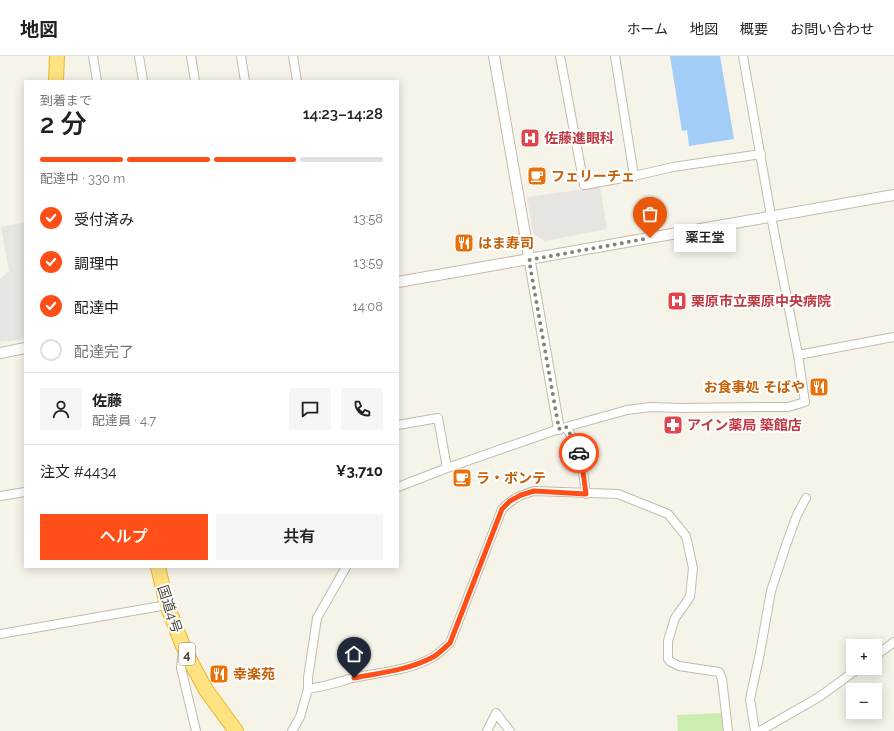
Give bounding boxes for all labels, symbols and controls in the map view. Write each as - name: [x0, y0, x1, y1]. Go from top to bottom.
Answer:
- text: 地図: [20, 18, 58, 40]
- text: ホーム: [626, 21, 668, 37]
- text: 地図: [690, 21, 718, 37]
- text: 概要: [740, 21, 768, 37]
- text: お問い合わせ: [790, 21, 874, 37]
- text: 到着まで: [40, 93, 92, 108]
- text: 14:23–14:28: [303, 105, 383, 123]
- text: 2 分: [40, 109, 87, 139]
- hospital icon: 佐藤進眼科: [519, 127, 541, 149]
- place label: 佐藤進眼科: [544, 130, 614, 146]
- cafe icon: フェリーチェ: [526, 165, 548, 187]
- place label: フェリーチェ: [551, 168, 635, 184]
- text: 配達中 · 330 m: [40, 171, 125, 186]
- pin: [633, 197, 667, 238]
- icon: bag: [639, 203, 661, 225]
- icon: check: [40, 207, 62, 229]
- text: 受付済み: [74, 211, 134, 229]
- text: 13:58: [353, 211, 383, 226]
- callout: 薬王堂: [674, 224, 736, 252]
- text: 薬王堂: [685, 230, 725, 245]
- restaurant icon: はま寿司: [453, 232, 475, 254]
- place label: はま寿司: [478, 235, 534, 251]
- icon: check: [40, 251, 62, 273]
- text: 調理中: [74, 255, 119, 273]
- text: 13:59: [353, 255, 383, 270]
- hospital icon: 栗原市立栗原中央病院: [666, 290, 688, 312]
- place label: 栗原市立栗原中央病院: [691, 293, 831, 309]
- icon: check: [40, 295, 62, 317]
- text: 配達中: [74, 299, 119, 317]
- text: 14:08: [352, 299, 383, 314]
- text: 配達完了: [74, 343, 134, 361]
- restaurant icon: お食事処 そばや: [808, 376, 830, 398]
- place label: お食事処 そばや: [704, 379, 805, 395]
- button: person: [40, 388, 82, 430]
- button: chat: [289, 388, 331, 430]
- button: phone: [341, 388, 383, 430]
- text: 佐藤: [92, 392, 122, 410]
- text: 配達員 · 4.7: [92, 413, 156, 428]
- pharmacy icon: アイン薬局 築館店: [662, 414, 684, 436]
- place label: アイン薬局 築館店: [687, 417, 802, 433]
- courier: [559, 433, 599, 473]
- icon: car: [568, 442, 590, 464]
- text: ¥3,710: [336, 462, 383, 480]
- text: 注文 #4434: [40, 463, 116, 481]
- cafe icon: ラ・ボンテ: [451, 467, 473, 489]
- place label: ラ・ボンテ: [476, 470, 546, 486]
- button: ヘルプ: [40, 514, 208, 560]
- button: 共有: [216, 514, 383, 560]
- street label: 国道4号: [155, 583, 185, 635]
- pin: [337, 637, 371, 678]
- map controls: [846, 639, 882, 719]
- button: +: [846, 639, 882, 675]
- road number: 4: [179, 643, 195, 665]
- icon: home: [343, 643, 365, 665]
- restaurant icon: 幸楽苑: [208, 663, 230, 685]
- place label: 幸楽苑: [233, 666, 275, 682]
- button: −: [846, 683, 882, 719]

